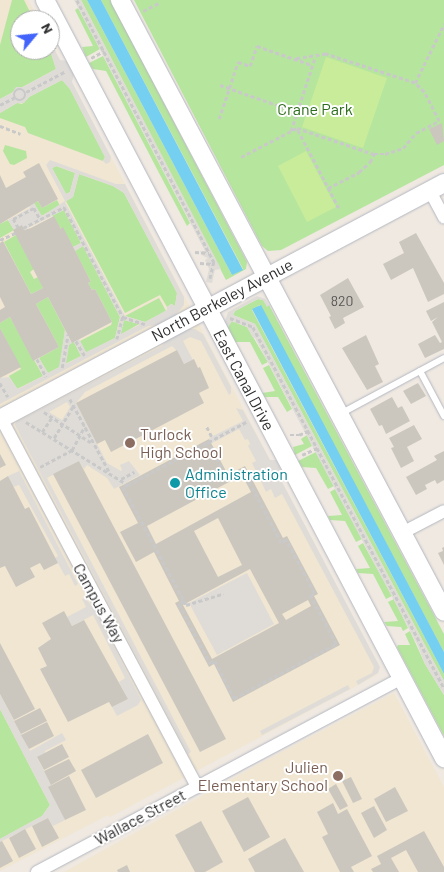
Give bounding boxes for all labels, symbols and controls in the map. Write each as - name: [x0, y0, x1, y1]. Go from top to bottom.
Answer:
- north arrow: [10, 10, 60, 60]
- text: N: [38, 20, 57, 36]
- park label: Crane Park: [277, 99, 353, 119]
- street label: North Berkeley Avenue: [148, 255, 296, 345]
- house number: 820: [331, 293, 353, 309]
- street label: East Canal Drive: [209, 326, 279, 434]
- place label: Turlock High School: [140, 424, 222, 462]
- marker: Turlock High School: [124, 437, 136, 449]
- place label: Administration Office: [185, 464, 288, 502]
- marker: Administration Office: [169, 477, 181, 489]
- street label: Campus Way: [69, 560, 129, 646]
- place label: Julien Elementary School: [198, 757, 328, 795]
- marker: Julien Elementary School: [332, 770, 344, 782]
- street label: Wallace Street: [91, 785, 189, 849]

